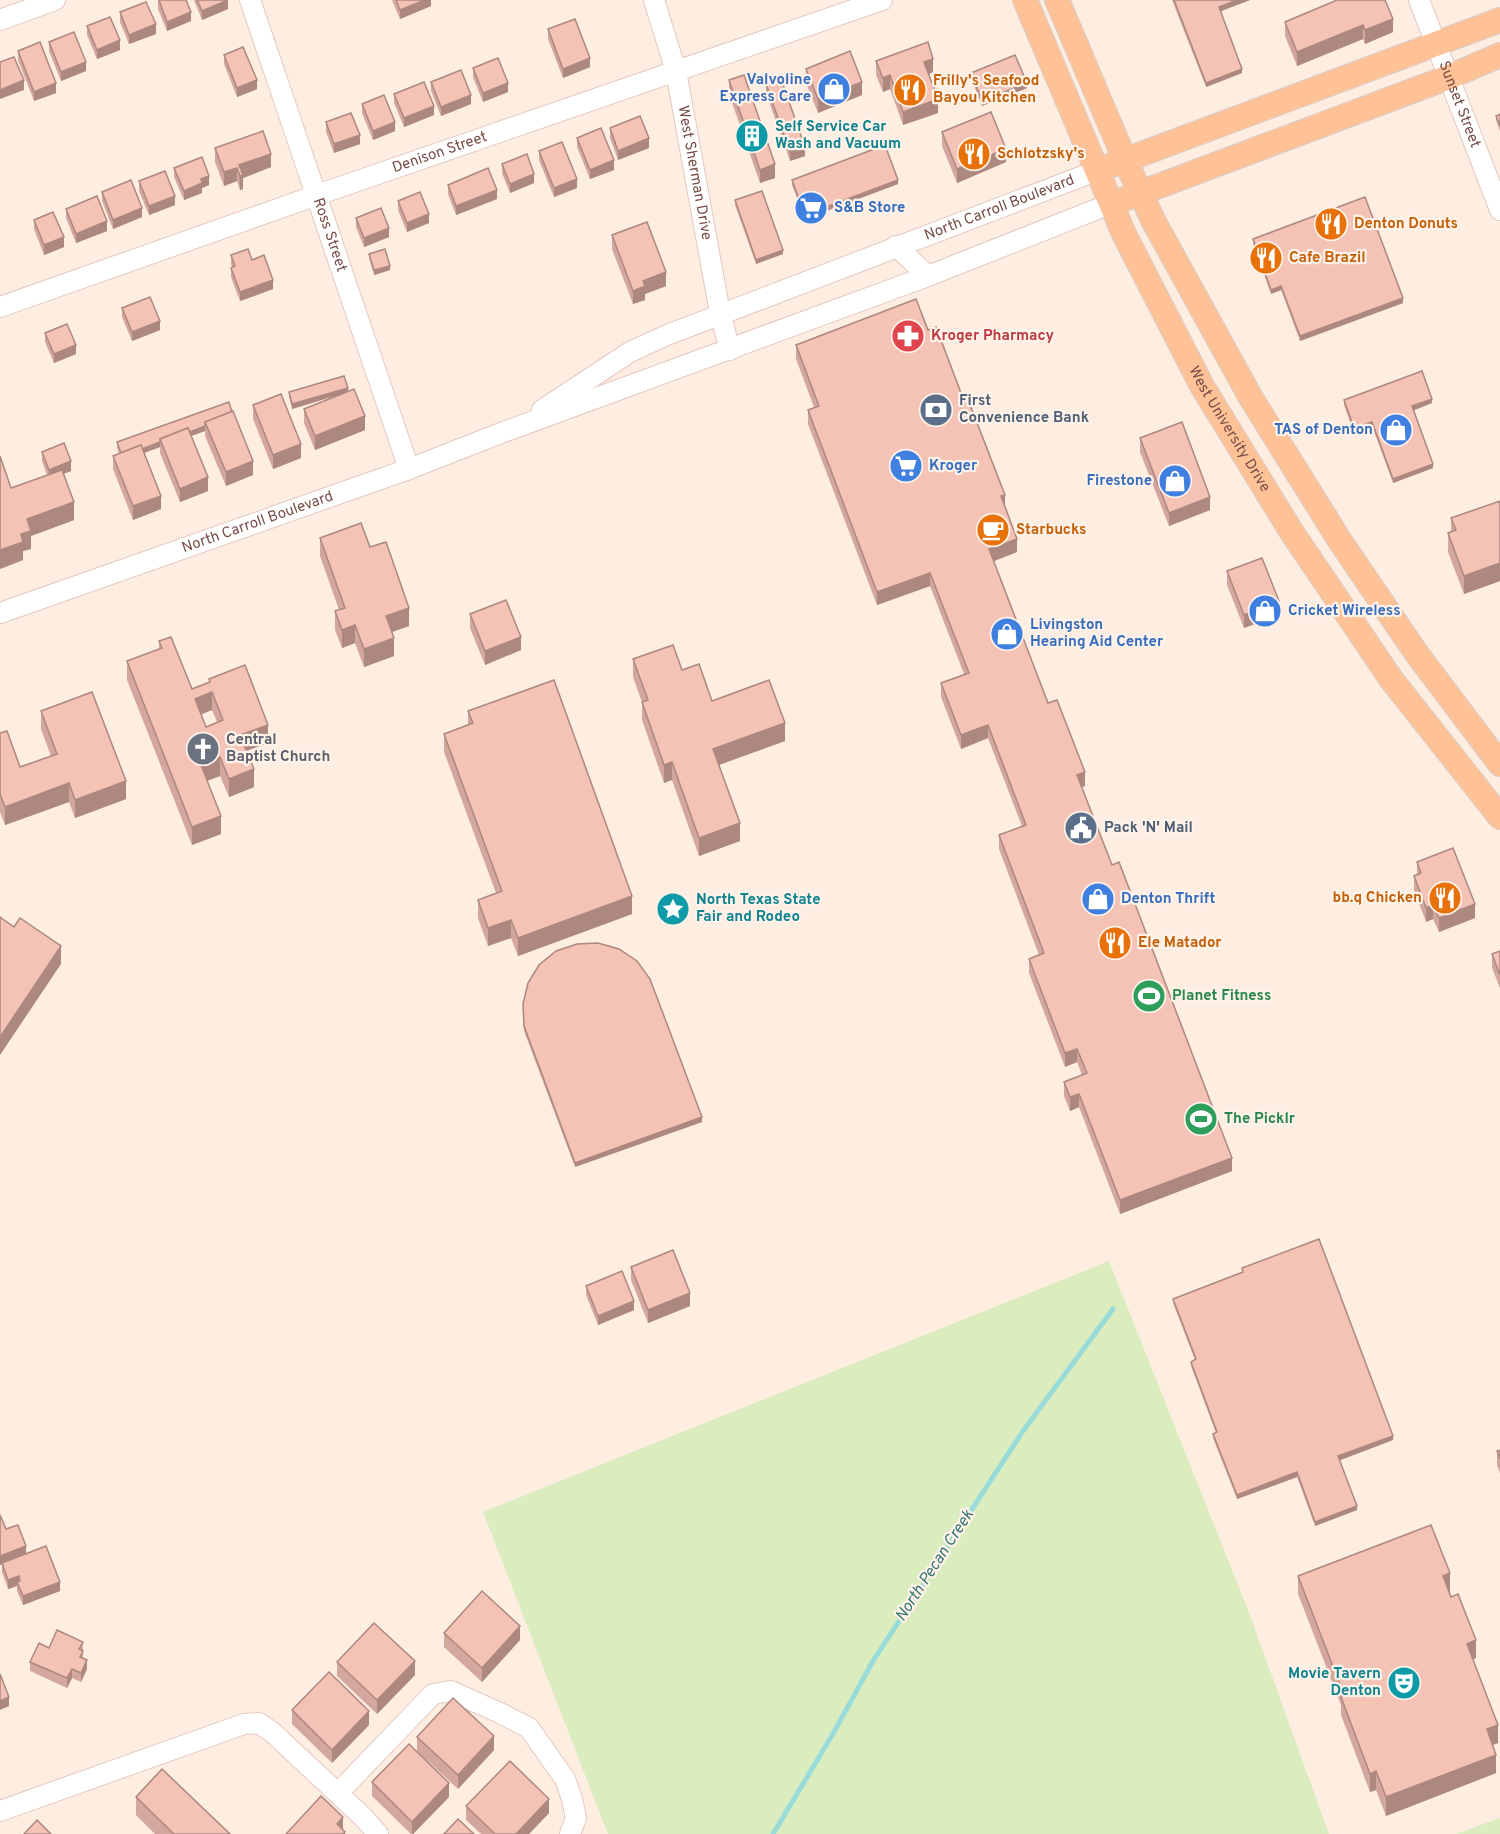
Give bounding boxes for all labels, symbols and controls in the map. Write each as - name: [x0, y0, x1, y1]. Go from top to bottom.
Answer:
- street label: Sunset Street: [1434, 58, 1485, 151]
- place label: Valvoline Express Care: [720, 71, 811, 107]
- shop icon: Valvoline Express Care: [816, 71, 852, 107]
- restaurant icon: Frilly's Seafood Bayou Kitchen: [892, 72, 928, 108]
- place label: Frilly's Seafood Bayou Kitchen: [933, 72, 1039, 108]
- street label: West Sherman Drive: [673, 104, 716, 242]
- building icon: Self Service Car Wash and Vacuum: [734, 118, 770, 154]
- place label: Self Service Car Wash and Vacuum: [775, 118, 901, 154]
- street label: Denison Street: [390, 128, 490, 178]
- restaurant icon: Schlotzsky's: [956, 136, 992, 172]
- place label: Schlotzsky's: [997, 145, 1085, 164]
- street label: North Carroll Boulevard: [922, 171, 1077, 245]
- supermarket icon: S&B Store: [793, 190, 829, 226]
- street label: Ross Street: [308, 195, 351, 274]
- place label: S&B Store: [834, 199, 905, 218]
- restaurant icon: Denton Donuts: [1313, 206, 1349, 242]
- place label: Denton Donuts: [1354, 215, 1458, 234]
- restaurant icon: Cafe Brazil: [1248, 240, 1284, 276]
- place label: Cafe Brazil: [1289, 249, 1366, 268]
- pharmacy icon: Kroger Pharmacy: [890, 318, 926, 354]
- place label: Kroger Pharmacy: [931, 327, 1055, 346]
- street label: West University Drive: [1184, 363, 1274, 496]
- bank icon: First Convenience Bank: [918, 392, 954, 428]
- place label: First Convenience Bank: [959, 392, 1089, 428]
- shop icon: TAS of Denton: [1378, 412, 1414, 448]
- place label: TAS of Denton: [1274, 421, 1373, 440]
- supermarket icon: Kroger: [888, 448, 924, 484]
- place label: Kroger: [929, 457, 978, 476]
- shop icon: Firestone: [1157, 463, 1193, 499]
- place label: Firestone: [1086, 472, 1152, 491]
- street label: North Carroll Boulevard: [179, 487, 336, 558]
- cafe icon: Starbucks: [975, 512, 1011, 548]
- place label: Starbucks: [1016, 521, 1086, 540]
- shop icon: Cricket Wireless: [1247, 593, 1283, 629]
- place label: Cricket Wireless: [1288, 602, 1401, 621]
- shop icon: Livingston Hearing Aid Center: [989, 616, 1025, 652]
- place label: Livingston Hearing Aid Center: [1030, 616, 1164, 652]
- church icon: Central Baptist Church: [185, 731, 221, 767]
- place label: Central Baptist Church: [226, 731, 330, 767]
- public building icon: Pack 'N' Mail: [1063, 810, 1099, 846]
- place label: Pack 'N' Mail: [1104, 819, 1193, 838]
- restaurant icon: bb.q Chicken: [1427, 880, 1463, 916]
- shop icon: Denton Thrift: [1080, 881, 1116, 917]
- place label: bb.q Chicken: [1333, 889, 1422, 908]
- place label: Denton Thrift: [1121, 890, 1216, 909]
- place icon: North Texas State Fair and Rodeo: [655, 891, 691, 927]
- place label: North Texas State Fair and Rodeo: [696, 891, 821, 927]
- restaurant icon: Ele Matador: [1097, 925, 1133, 961]
- place label: Ele Matador: [1138, 934, 1222, 953]
- sports icon: Planet Fitness: [1131, 978, 1167, 1014]
- place label: Planet Fitness: [1172, 987, 1271, 1006]
- sports icon: The Picklr: [1183, 1101, 1219, 1137]
- place label: The Picklr: [1224, 1110, 1296, 1129]
- water label: North Pecan Creek: [891, 1506, 979, 1626]
- place label: Movie Tavern Denton: [1288, 1665, 1381, 1701]
- theatre icon: Movie Tavern Denton: [1386, 1665, 1422, 1701]

